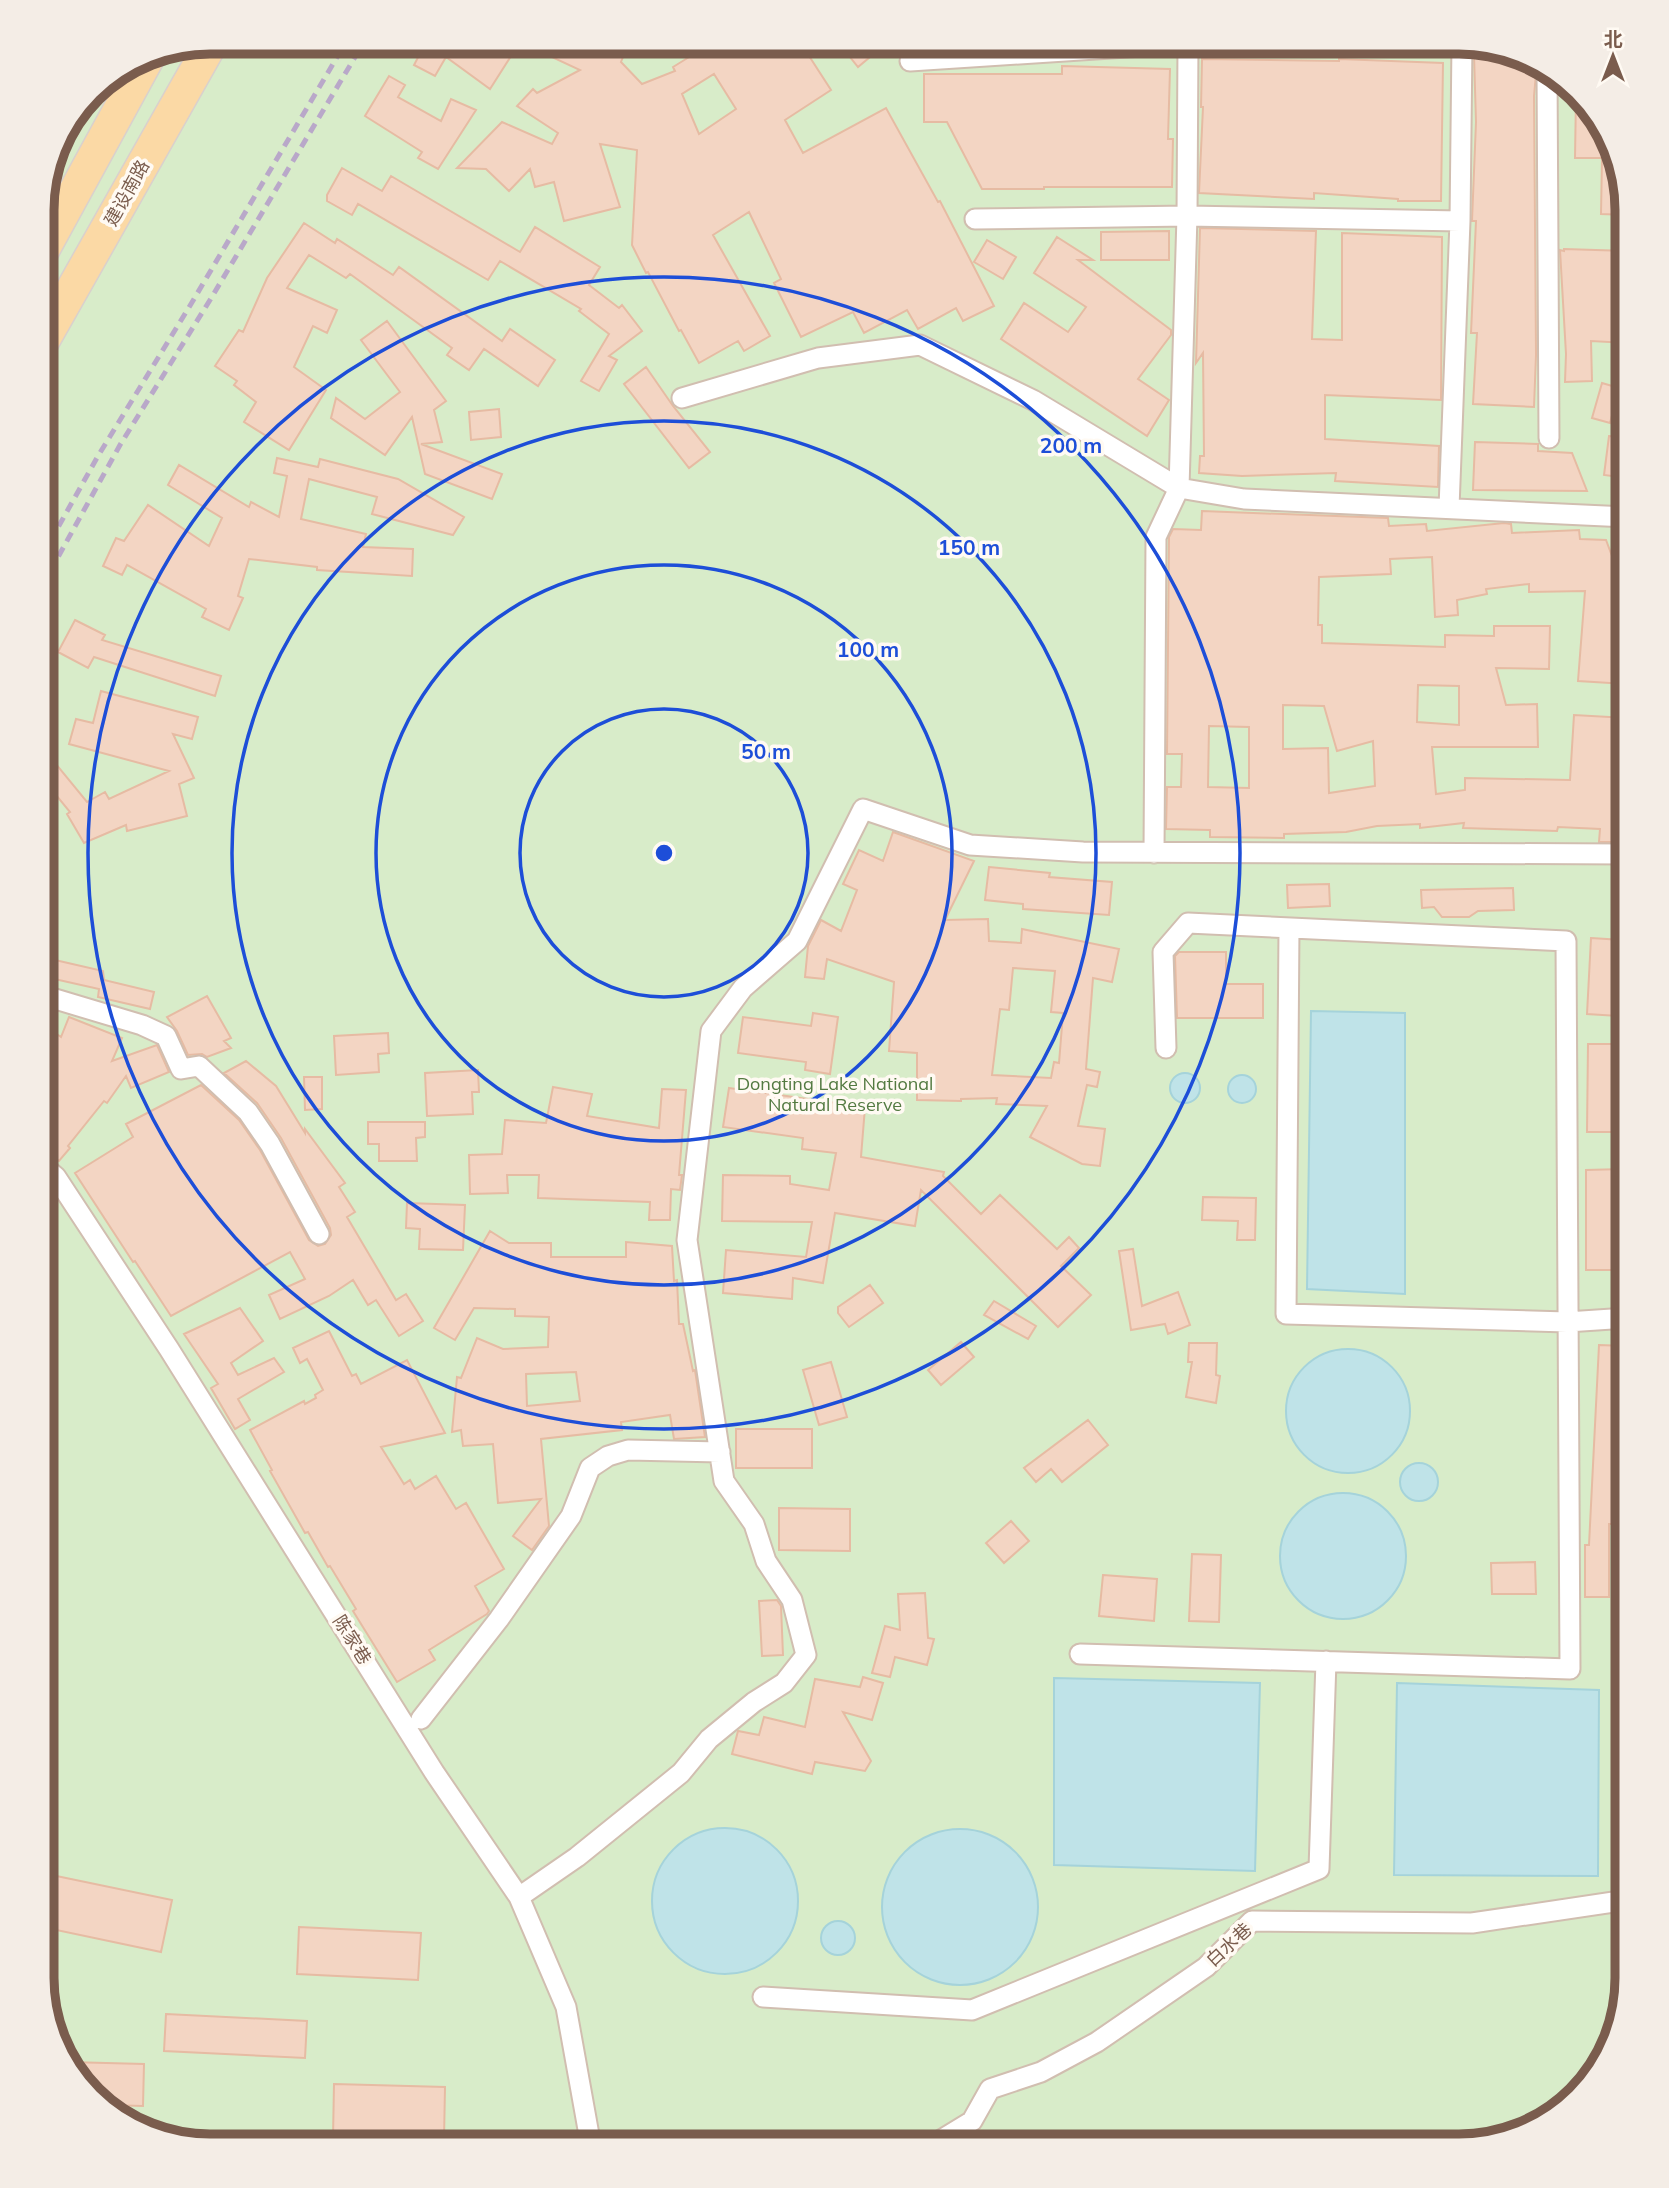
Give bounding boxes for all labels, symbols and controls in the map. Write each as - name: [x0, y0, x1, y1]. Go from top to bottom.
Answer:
- north arrow: [1578, 21, 1648, 91]
- text: 北: [1603, 27, 1623, 51]
- street label: 建设南路: [99, 156, 154, 230]
- text: 200 m: [1040, 432, 1102, 458]
- text: 150 m: [938, 534, 1000, 560]
- text: 100 m: [837, 636, 899, 662]
- text: 50 m: [741, 738, 791, 764]
- centre of rings: [652, 841, 676, 865]
- park label: Dongting Lake National Natural Reserve: [737, 1072, 933, 1116]
- street label: 陈家巷: [328, 1611, 376, 1669]
- street label: 白水巷: [1201, 1918, 1256, 1971]

